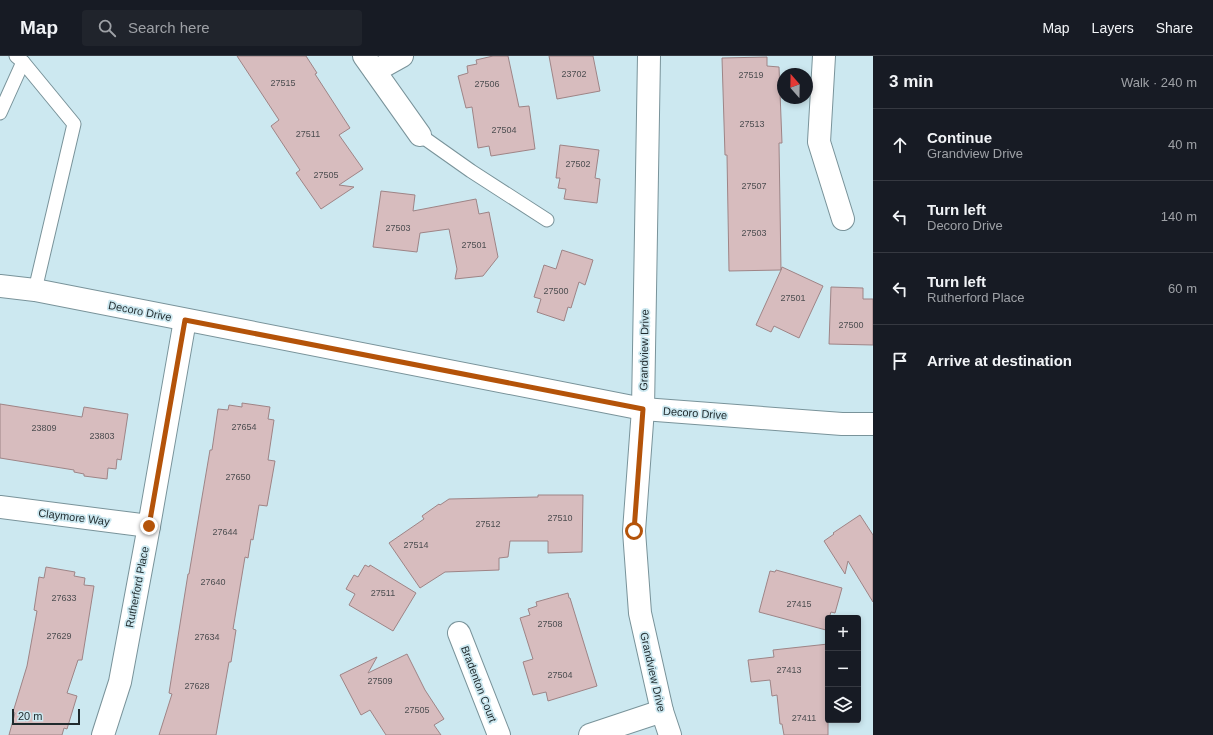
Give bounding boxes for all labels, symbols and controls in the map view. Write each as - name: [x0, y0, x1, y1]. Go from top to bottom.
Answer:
- search box: [82, 10, 362, 46]
- text: Map: [20, 17, 58, 38]
- icon: search: [96, 17, 118, 39]
- text: Search here: [128, 19, 210, 36]
- text: Map: [1042, 20, 1070, 36]
- text: Layers: [1092, 20, 1134, 36]
- text: Share: [1156, 20, 1193, 36]
- north arrow: [777, 68, 813, 104]
- house number: 23702: [561, 69, 587, 79]
- house number: 27519: [738, 70, 764, 80]
- text: 3 min: [889, 72, 933, 91]
- text: Walk · 240 m: [1121, 75, 1197, 90]
- house number: 27515: [270, 78, 296, 88]
- house number: 27506: [474, 79, 500, 89]
- house number: 27513: [739, 119, 765, 129]
- house number: 27504: [491, 125, 517, 135]
- house number: 27511: [296, 129, 320, 139]
- text: Continue: [927, 129, 992, 146]
- icon: ahead: [889, 134, 911, 156]
- text: 40 m: [1168, 137, 1197, 152]
- text: Grandview Drive: [927, 146, 1023, 161]
- house number: 27502: [565, 159, 591, 169]
- house number: 27505: [313, 170, 339, 180]
- house number: 27507: [741, 181, 767, 191]
- text: Turn left: [927, 201, 986, 218]
- icon: left: [889, 206, 911, 228]
- text: 140 m: [1161, 209, 1197, 224]
- text: Decoro Drive: [927, 218, 1003, 233]
- house number: 27503: [385, 223, 411, 233]
- house number: 27503: [741, 228, 767, 238]
- house number: 27501: [461, 240, 487, 250]
- text: Turn left: [927, 273, 986, 290]
- icon: left: [889, 278, 911, 300]
- text: 60 m: [1168, 281, 1197, 296]
- house number: 27500: [543, 286, 569, 296]
- text: Rutherford Place: [927, 290, 1025, 305]
- house number: 27501: [780, 293, 806, 303]
- street label: Decoro Drive: [107, 299, 173, 323]
- street label: Grandview Drive: [637, 309, 651, 391]
- house number: 27500: [838, 320, 864, 330]
- icon: arrive: [889, 350, 911, 372]
- text: Arrive at destination: [927, 352, 1072, 369]
- street label: Decoro Drive: [663, 405, 727, 421]
- house number: 27654: [231, 422, 257, 432]
- house number: 23809: [31, 423, 57, 433]
- house number: 23803: [89, 431, 115, 441]
- house number: 27650: [225, 472, 251, 482]
- street label: Claymore Way: [38, 507, 111, 527]
- house number: 27510: [547, 513, 573, 523]
- route end: [140, 517, 158, 535]
- house number: 27512: [475, 519, 501, 529]
- route start: [625, 522, 643, 540]
- house number: 27644: [212, 527, 238, 537]
- house number: 27514: [403, 540, 429, 550]
- street label: Rutherford Place: [123, 545, 151, 629]
- house number: 27640: [200, 577, 226, 587]
- house number: 27511: [371, 588, 395, 598]
- house number: 27633: [51, 593, 77, 603]
- house number: 27415: [786, 599, 812, 609]
- map controls: [825, 615, 861, 723]
- button: +: [825, 615, 861, 651]
- house number: 27508: [537, 619, 563, 629]
- house number: 27629: [46, 631, 72, 641]
- street label: Grandview Drive: [638, 631, 668, 713]
- house number: 27634: [194, 632, 220, 642]
- street label: Bradenton Court: [459, 644, 499, 724]
- button: −: [825, 651, 861, 687]
- house number: 27413: [776, 665, 802, 675]
- house number: 27504: [547, 670, 573, 680]
- house number: 27509: [367, 676, 393, 686]
- house number: 27628: [184, 681, 210, 691]
- button: layers: [825, 687, 861, 723]
- house number: 27505: [404, 705, 430, 715]
- scale bar: [12, 707, 80, 726]
- text: 20 m: [18, 710, 42, 722]
- house number: 27411: [792, 713, 816, 723]

